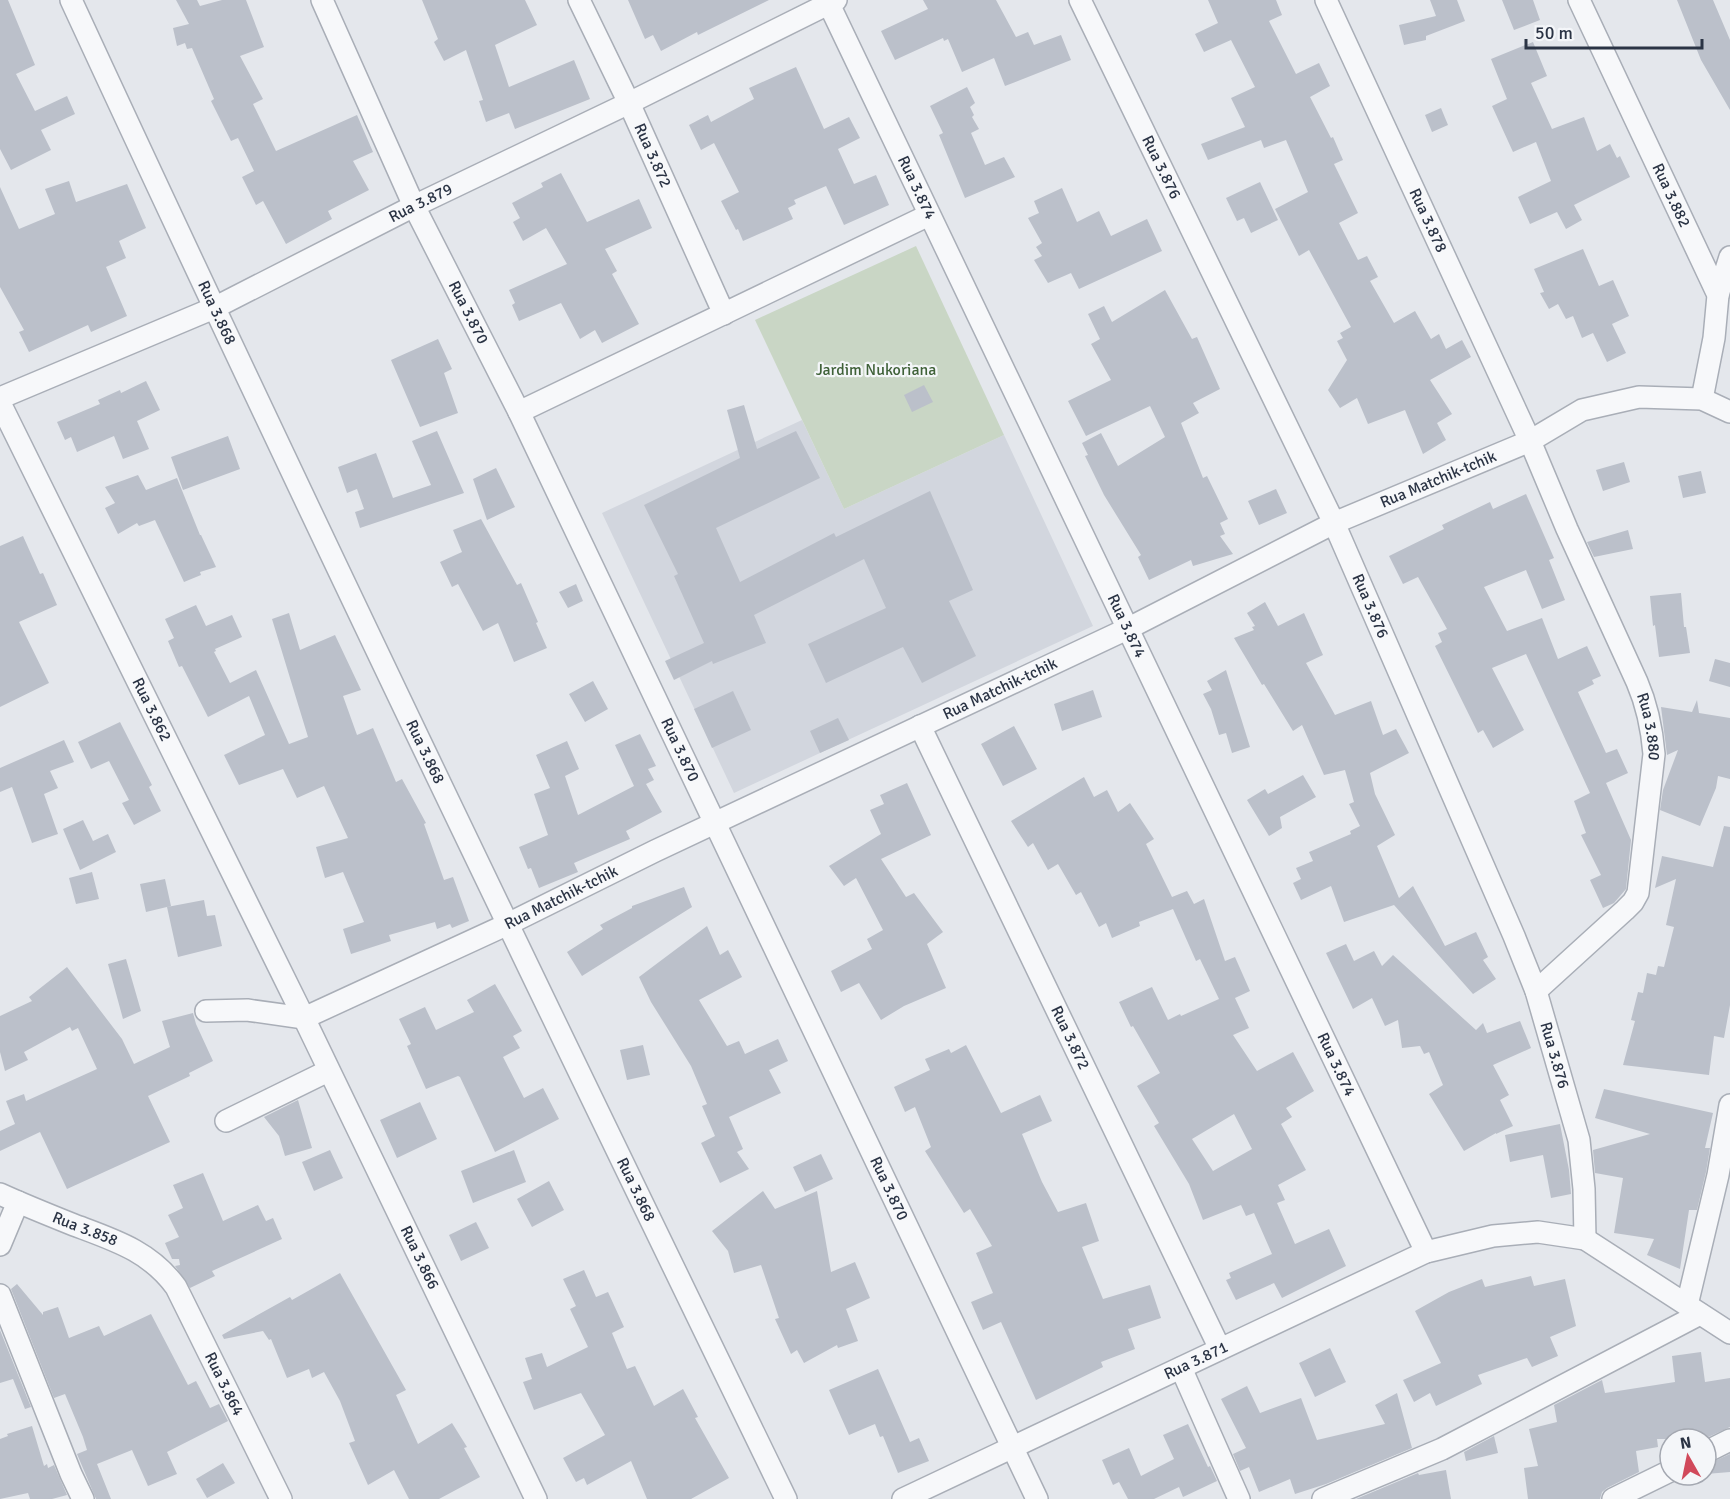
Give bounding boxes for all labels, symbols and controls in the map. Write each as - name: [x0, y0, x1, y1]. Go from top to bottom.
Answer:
- scale bar: [1526, 12, 1702, 50]
- text: 50 m: [1535, 22, 1573, 44]
- street label: Rua 3.872: [629, 120, 676, 191]
- street label: Rua 3.876: [1137, 132, 1185, 202]
- street label: Rua 3.874: [893, 152, 941, 223]
- street label: Rua 3.882: [1647, 160, 1695, 231]
- street label: Rua 3.879: [385, 179, 456, 227]
- street label: Rua 3.878: [1405, 185, 1451, 256]
- street label: Rua 3.868: [193, 277, 240, 348]
- street label: Rua 3.870: [444, 277, 493, 347]
- park label: Jardim Nukoriana: [816, 360, 936, 380]
- street label: Rua Matchik-tchik: [1377, 446, 1499, 513]
- street label: Rua 3.876: [1347, 571, 1393, 641]
- street label: Rua 3.874: [1103, 591, 1150, 662]
- street label: Rua Matchik-tchik: [940, 653, 1060, 724]
- street label: Rua 3.862: [127, 674, 176, 745]
- street label: Rua 3.880: [1632, 690, 1664, 761]
- street label: Rua 3.870: [656, 715, 704, 785]
- street label: Rua 3.868: [401, 717, 449, 787]
- street label: Rua Matchik-tchik: [501, 861, 621, 934]
- street label: Rua 3.872: [1046, 1003, 1094, 1073]
- street label: Rua 3.876: [1535, 1020, 1574, 1091]
- street label: Rua 3.874: [1312, 1029, 1360, 1100]
- street label: Rua 3.870: [865, 1153, 913, 1224]
- street label: Rua 3.868: [612, 1154, 660, 1225]
- street label: Rua 3.858: [49, 1207, 121, 1251]
- street label: Rua 3.866: [396, 1222, 443, 1293]
- street label: Rua 3.871: [1161, 1337, 1231, 1384]
- street label: Rua 3.864: [200, 1349, 248, 1420]
- north arrow: [1658, 1427, 1718, 1487]
- text: N: [1679, 1432, 1693, 1454]

